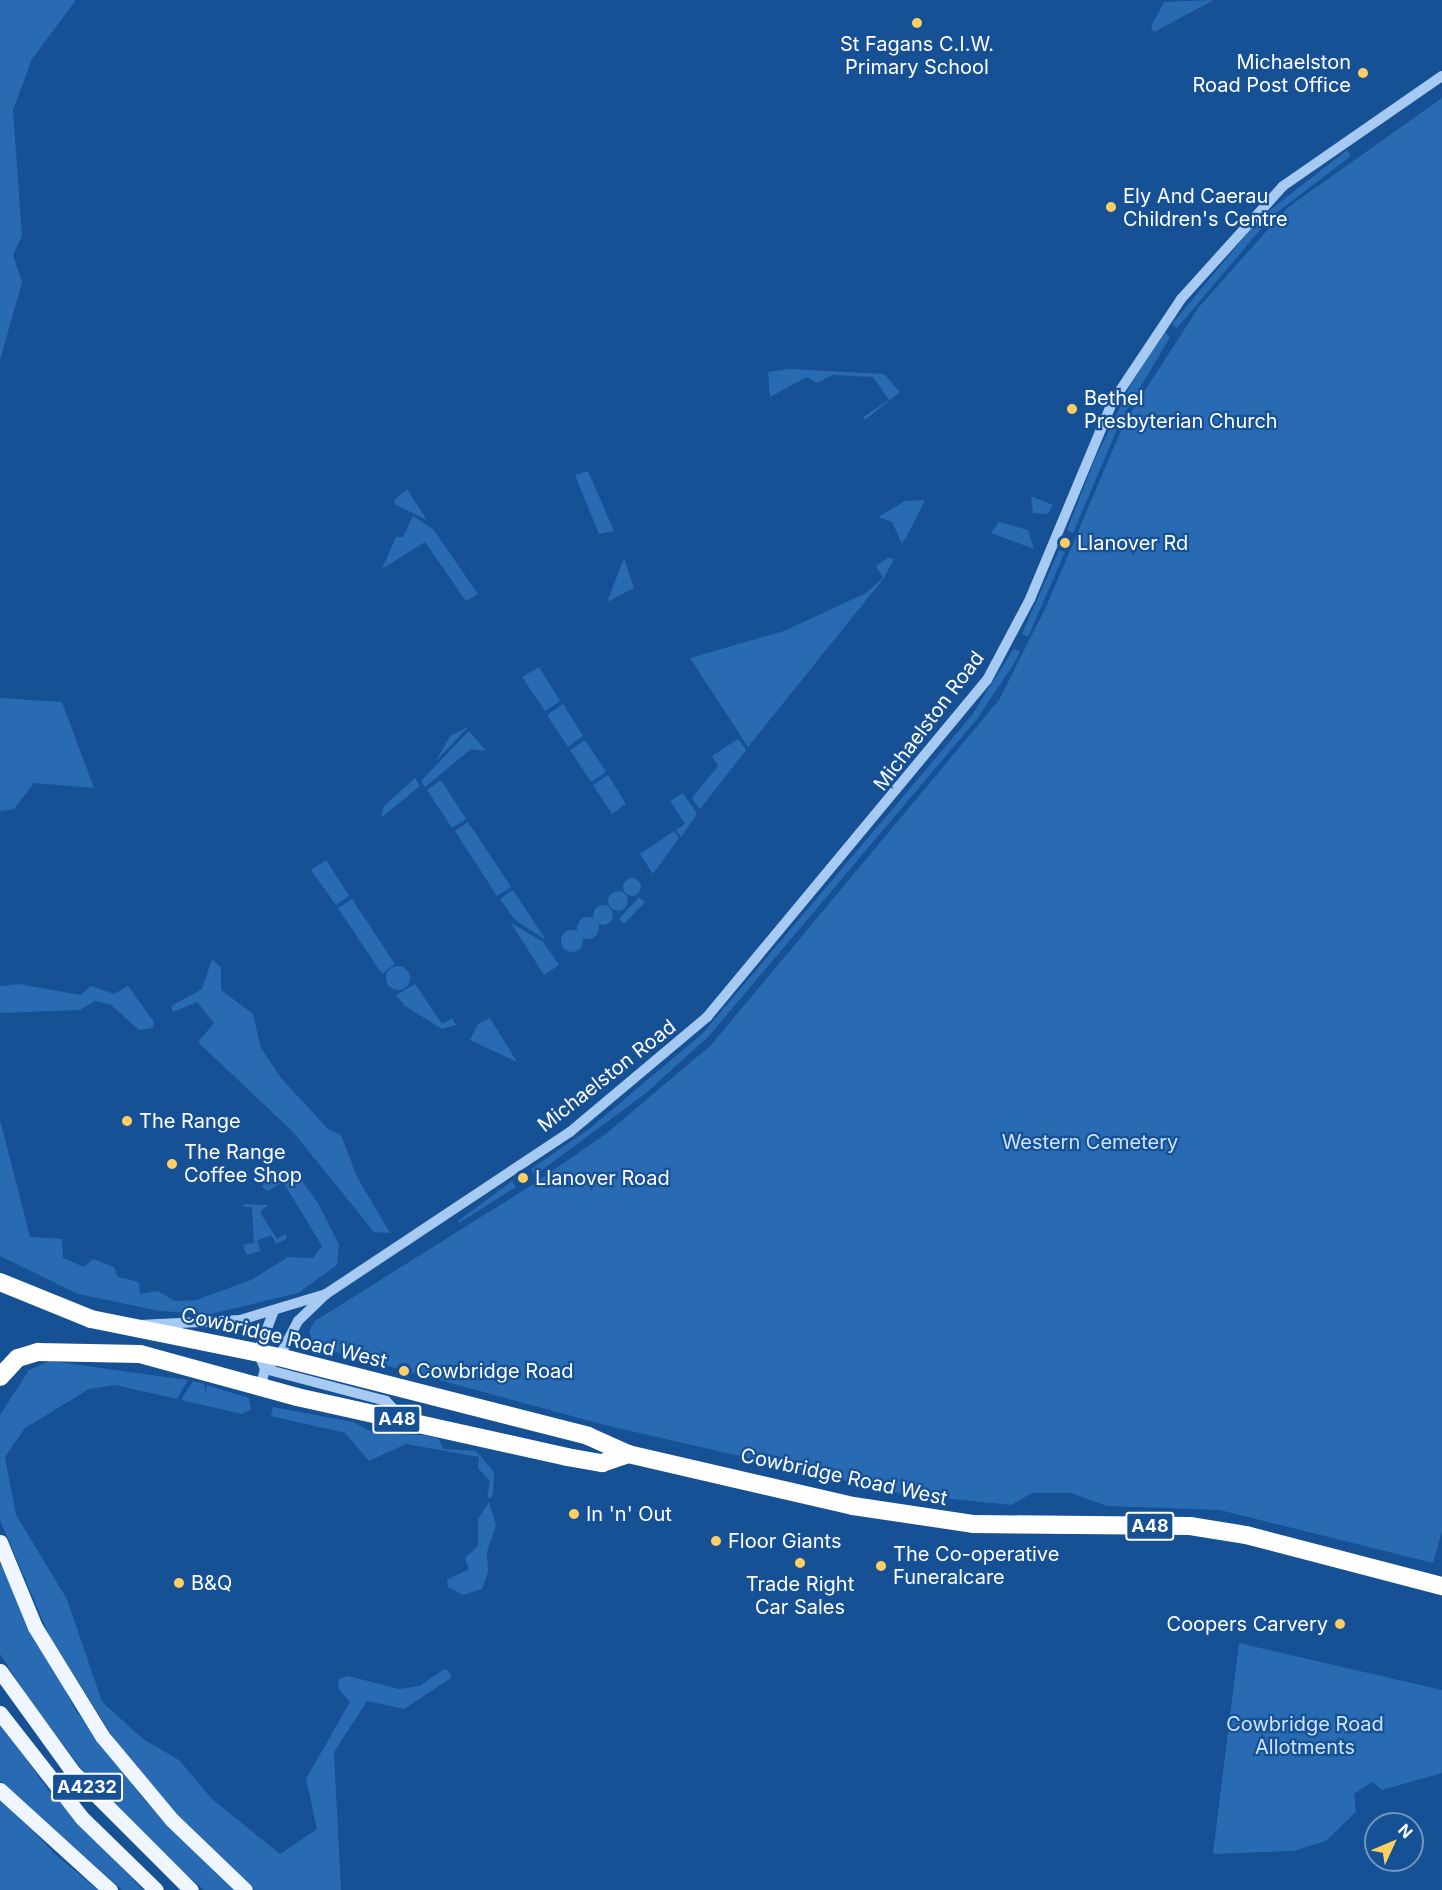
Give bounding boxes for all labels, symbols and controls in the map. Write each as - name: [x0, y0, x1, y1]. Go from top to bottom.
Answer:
- marker: St Fagans C.I.W. Primary School: [910, 16, 924, 30]
- place label: St Fagans C.I.W. Primary School: [840, 33, 994, 80]
- place label: Michaelston Road Post Office: [1193, 50, 1351, 97]
- marker: Michaelston Road Post Office: [1356, 66, 1370, 80]
- place label: Ely And Caerau Children's Centre: [1123, 184, 1288, 231]
- marker: Ely And Caerau Children's Centre: [1104, 200, 1118, 214]
- place label: Bethel Presbyterian Church: [1084, 386, 1278, 433]
- marker: Bethel Presbyterian Church: [1065, 402, 1079, 416]
- place label: Llanover Rd: [1077, 531, 1188, 555]
- marker: Llanover Rd: [1058, 536, 1072, 550]
- street label: Michaelston Road: [869, 647, 989, 795]
- street label: Michaelston Road: [533, 1015, 681, 1137]
- place label: The Range: [139, 1109, 241, 1133]
- marker: The Range: [120, 1114, 134, 1128]
- park label: Western Cemetery: [1002, 1130, 1178, 1154]
- place label: The Range Coffee Shop: [184, 1140, 302, 1187]
- marker: The Range Coffee Shop: [165, 1157, 179, 1171]
- place label: Llanover Road: [535, 1166, 670, 1190]
- marker: Llanover Road: [516, 1171, 530, 1185]
- street label: Cowbridge Road West: [179, 1303, 389, 1373]
- place label: Cowbridge Road: [416, 1359, 574, 1383]
- marker: Cowbridge Road: [397, 1364, 411, 1378]
- road number: A48: [372, 1404, 422, 1434]
- street label: Cowbridge Road West: [738, 1443, 950, 1511]
- place label: In 'n' Out: [586, 1502, 672, 1526]
- marker: In 'n' Out: [567, 1507, 581, 1521]
- road number: A48: [1124, 1511, 1176, 1541]
- place label: Floor Giants: [728, 1529, 842, 1553]
- marker: Floor Giants: [709, 1534, 723, 1548]
- place label: The Co-operative Funeralcare: [893, 1542, 1059, 1589]
- marker: Trade Right Car Sales: [793, 1556, 807, 1570]
- marker: The Co-operative Funeralcare: [874, 1559, 888, 1573]
- place label: B&Q: [191, 1571, 232, 1595]
- place label: Trade Right Car Sales: [746, 1572, 854, 1619]
- marker: B&Q: [172, 1576, 186, 1590]
- place label: Coopers Carvery: [1167, 1612, 1328, 1636]
- marker: Coopers Carvery: [1333, 1617, 1347, 1631]
- park label: Cowbridge Road Allotments: [1226, 1713, 1384, 1760]
- road number: A4232: [51, 1772, 123, 1802]
- north arrow: [1364, 1812, 1424, 1872]
- text: N: [1394, 1820, 1417, 1842]

